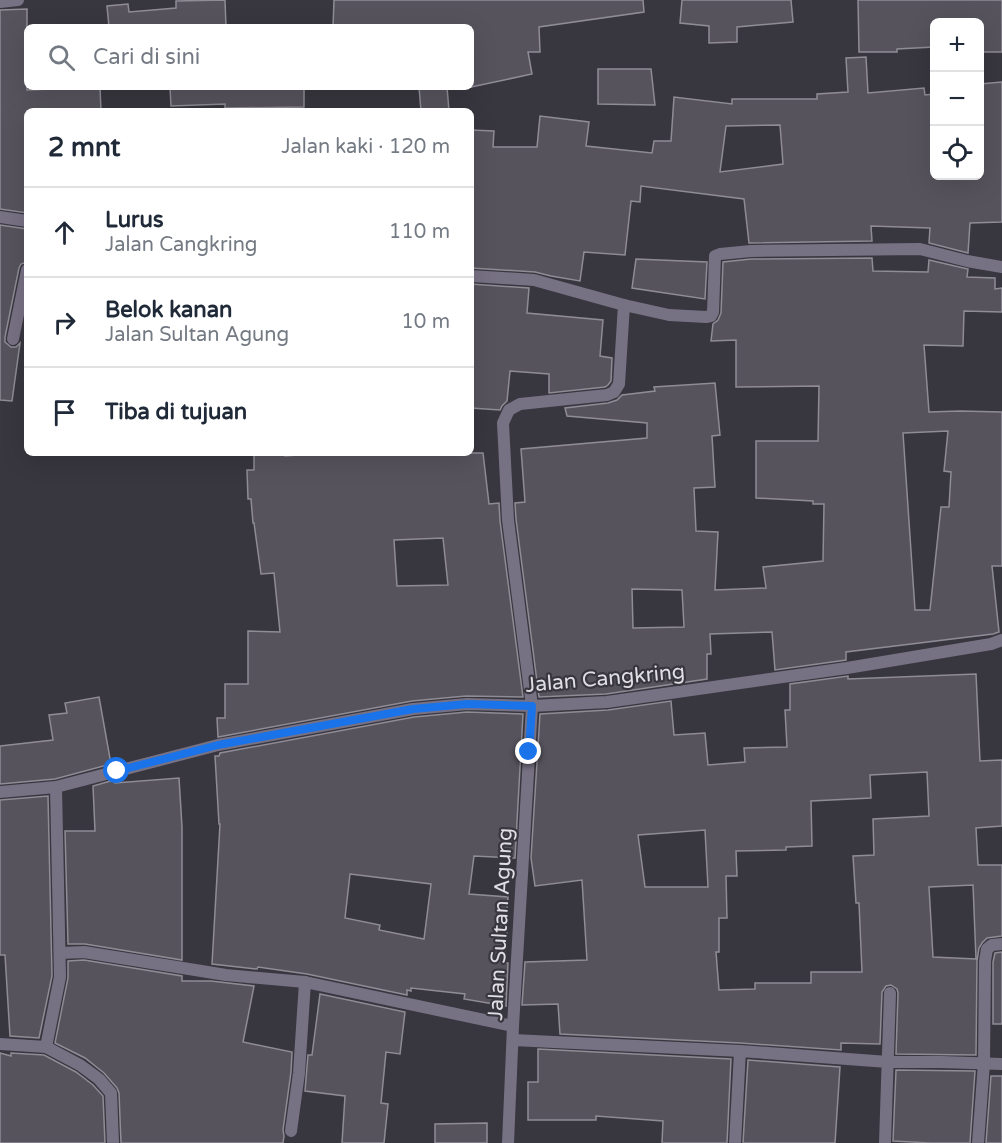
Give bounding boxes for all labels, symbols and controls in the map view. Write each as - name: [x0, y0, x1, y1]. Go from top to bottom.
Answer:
- map controls: [930, 18, 984, 180]
- button: +: [930, 18, 984, 72]
- search box: [24, 24, 474, 90]
- icon: search: [45, 41, 78, 74]
- text: Cari di sini: [93, 44, 200, 70]
- button: −: [930, 72, 984, 126]
- button: locate: [930, 126, 984, 180]
- text: 2 mnt: [48, 132, 120, 163]
- text: Jalan kaki · 120 m: [281, 135, 450, 159]
- text: Lurus: [105, 207, 163, 233]
- icon: ahead: [48, 216, 81, 249]
- text: 110 m: [389, 220, 450, 244]
- text: Jalan Cangkring: [105, 233, 257, 257]
- text: Belok kanan: [105, 297, 232, 323]
- icon: right: [48, 306, 81, 339]
- text: 10 m: [401, 310, 450, 334]
- text: Jalan Sultan Agung: [105, 323, 289, 347]
- icon: arrive: [48, 396, 81, 429]
- text: Tiba di tujuan: [105, 399, 247, 425]
- street label: Jalan Cangkring: [524, 659, 686, 698]
- route end: [515, 738, 541, 764]
- route start: [103, 757, 129, 783]
- street label: Jalan Sultan Agung: [483, 827, 518, 1021]

